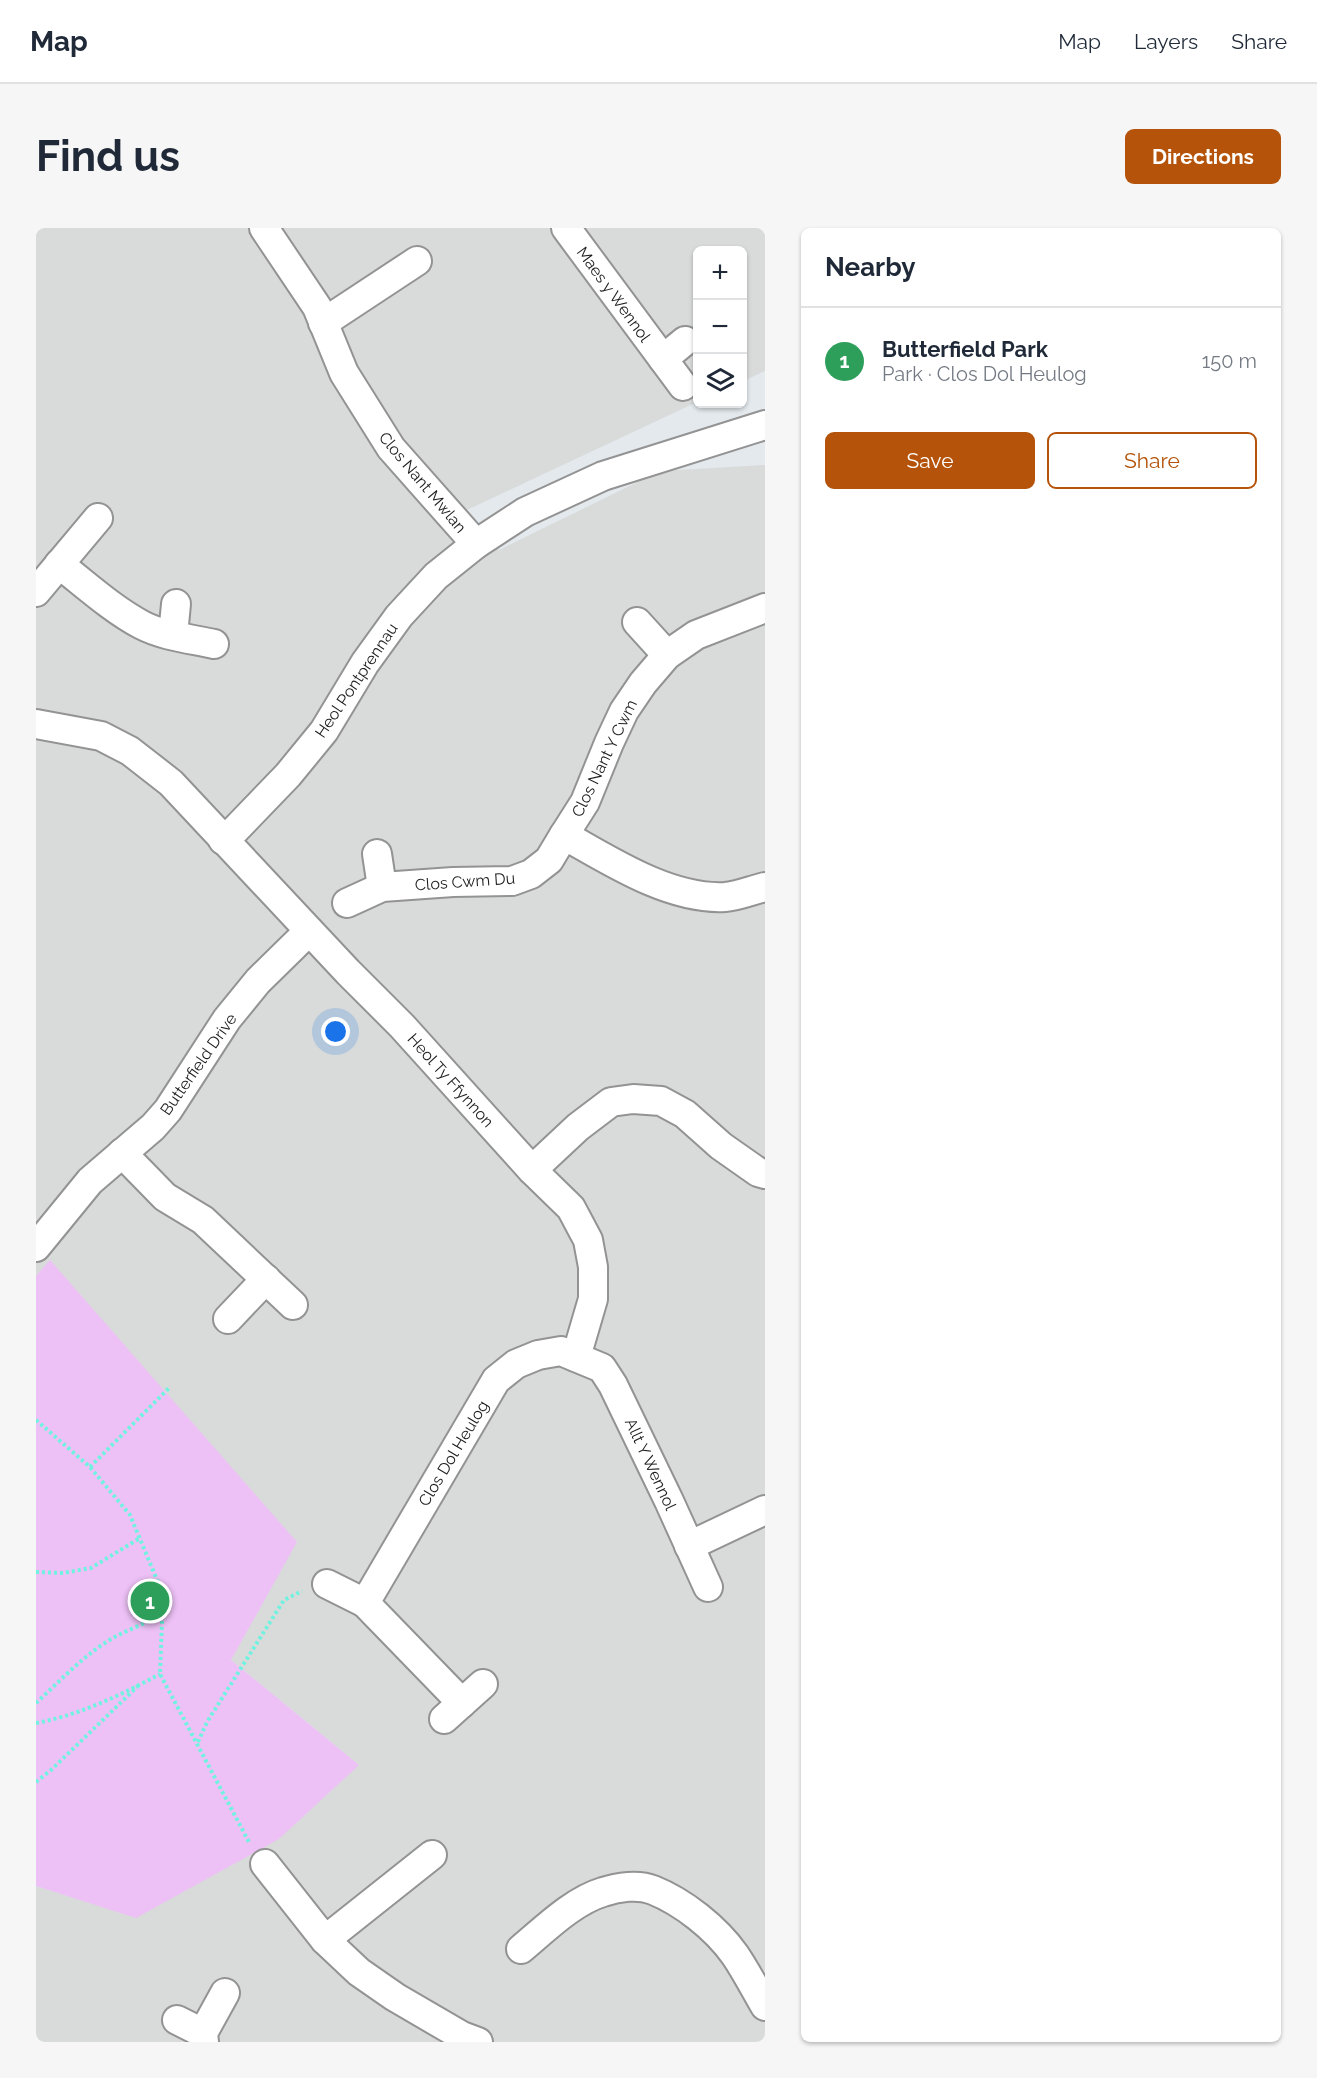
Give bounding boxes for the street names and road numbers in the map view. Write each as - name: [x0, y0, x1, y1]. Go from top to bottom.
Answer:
- street label: Maes y Wennol: [573, 243, 655, 346]
- street label: Clos Nant Mwlan: [375, 428, 470, 537]
- street label: Heol Pontprennau: [311, 619, 402, 741]
- street label: Clos Nant Y Cwm: [568, 696, 641, 820]
- street label: Clos Cwm Du: [414, 869, 516, 894]
- street label: Butterfield Drive: [156, 1010, 241, 1119]
- street label: Heol Ty Ffynnon: [404, 1030, 498, 1131]
- street label: Clos Dol Heulog: [414, 1397, 492, 1510]
- street label: Allt Y Wennol: [621, 1415, 680, 1514]

